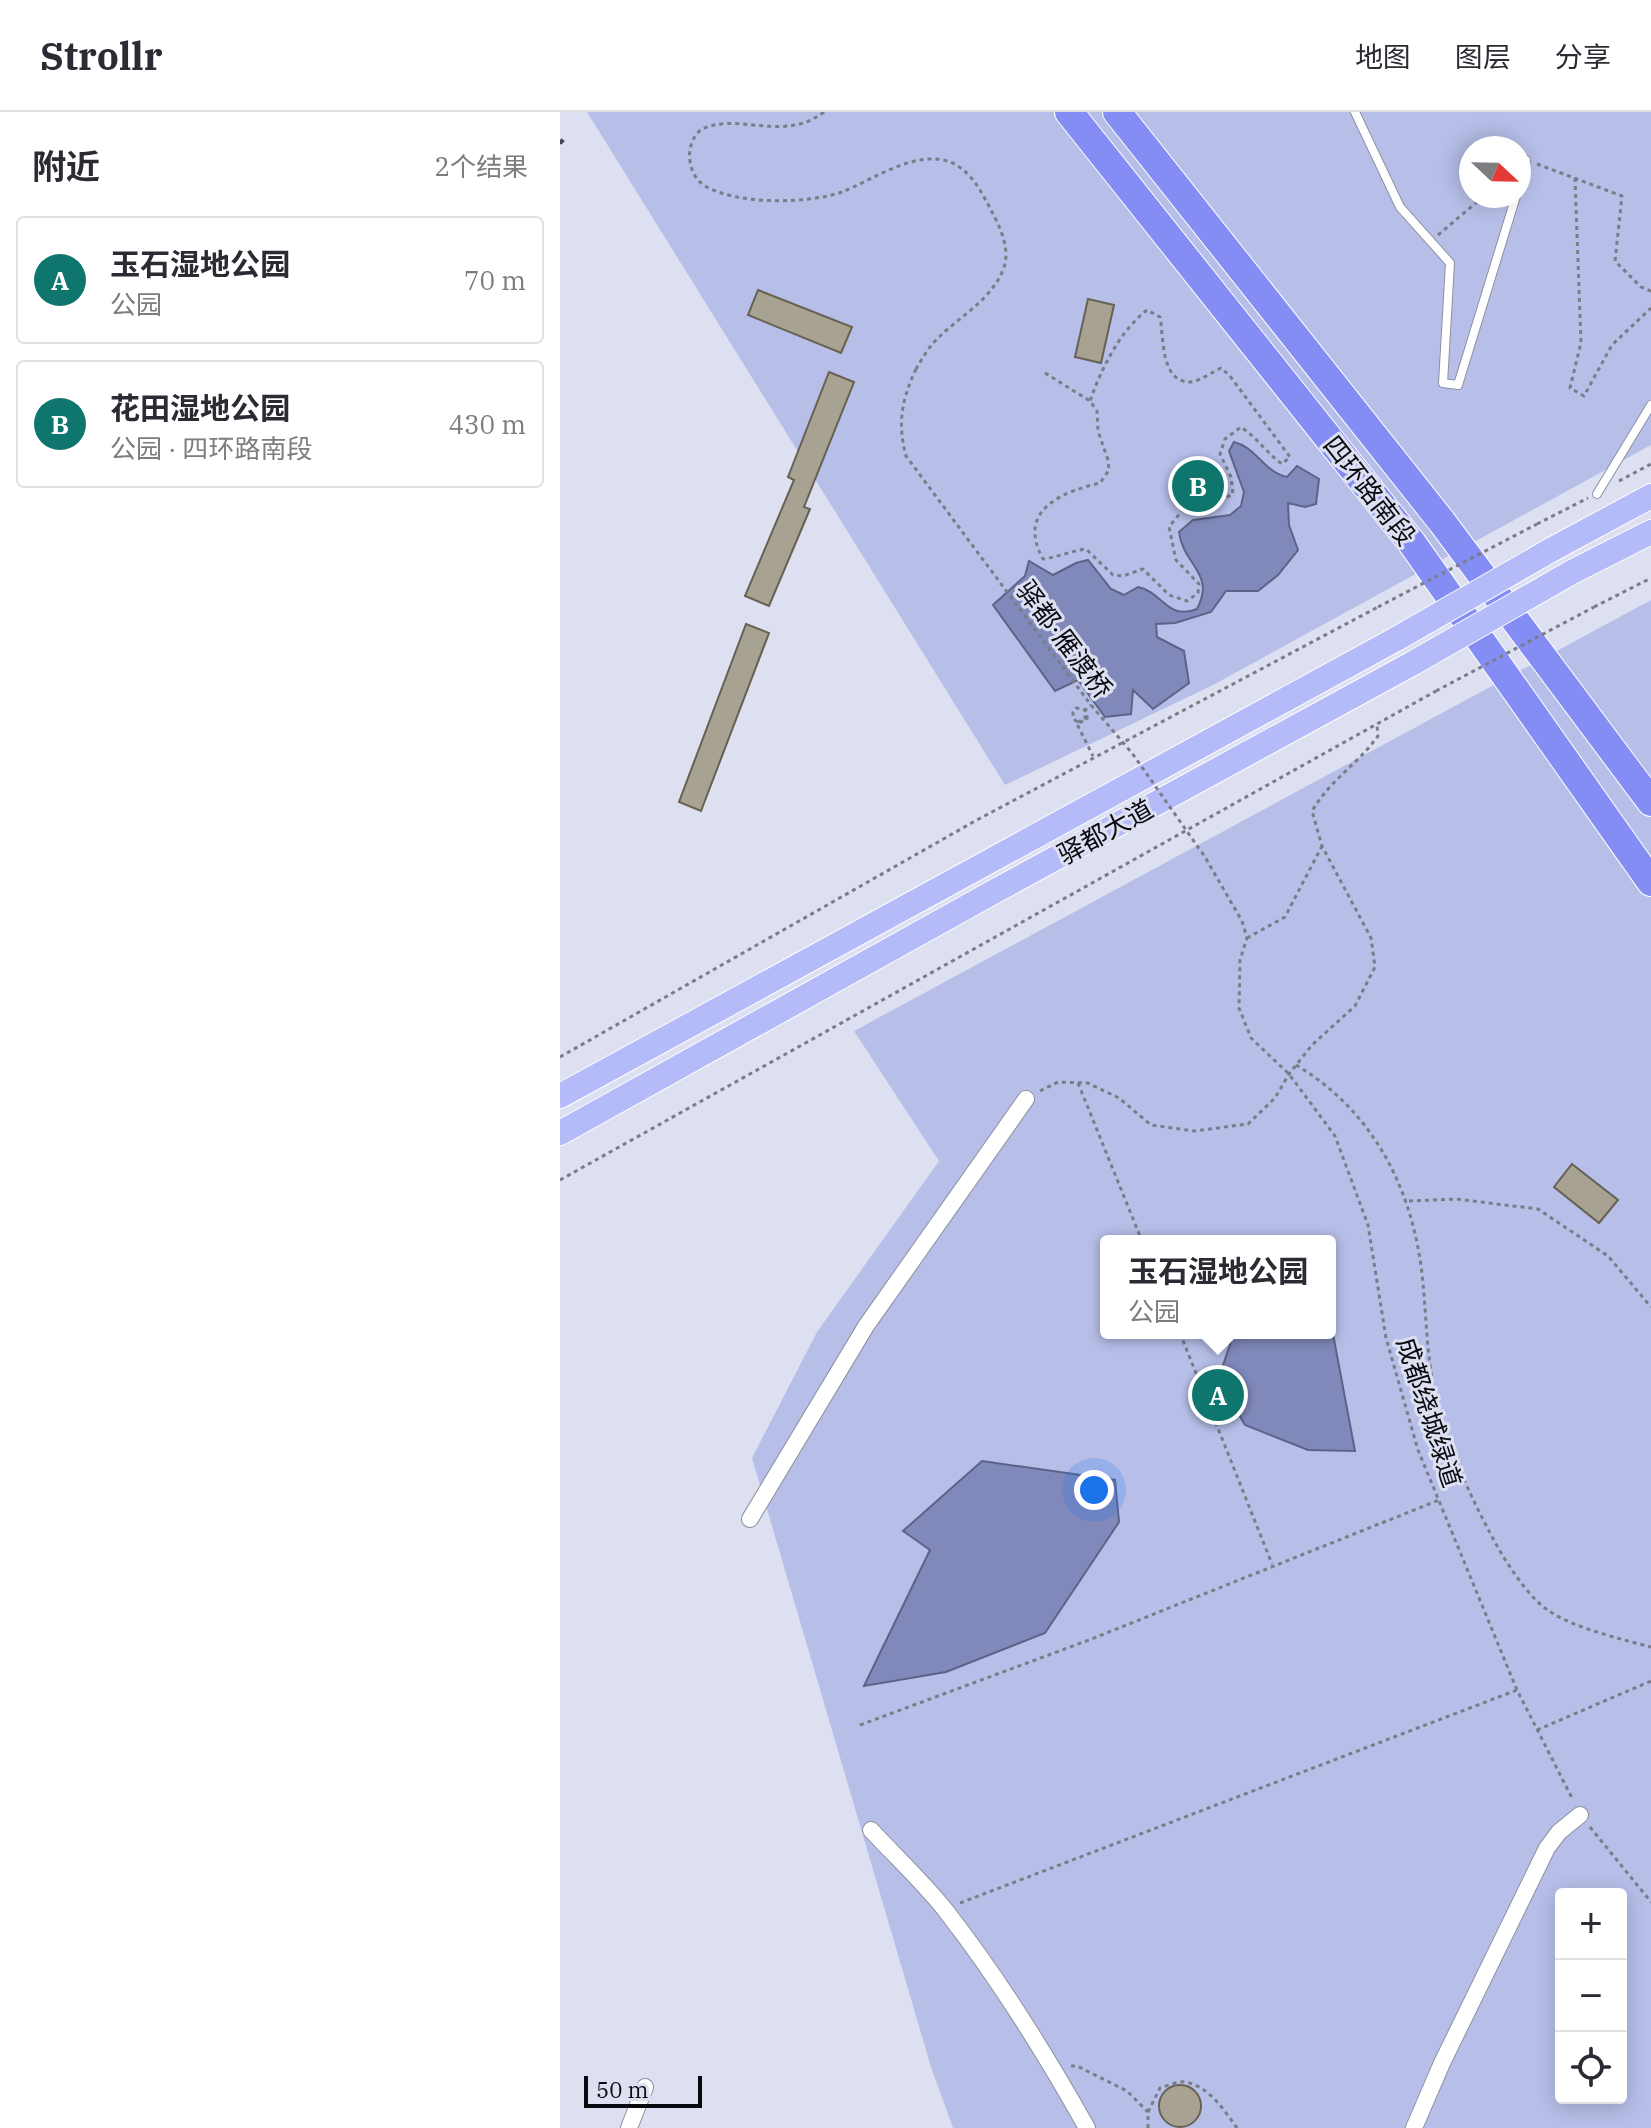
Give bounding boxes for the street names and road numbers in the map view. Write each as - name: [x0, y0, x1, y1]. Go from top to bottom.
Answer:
- street label: 四环路南段: [1317, 428, 1423, 552]
- street label: 驿都·雁渡桥: [1010, 573, 1120, 705]
- street label: 驿都大道: [1051, 791, 1159, 871]
- street label: 成都绕城绿道: [1390, 1333, 1470, 1491]

